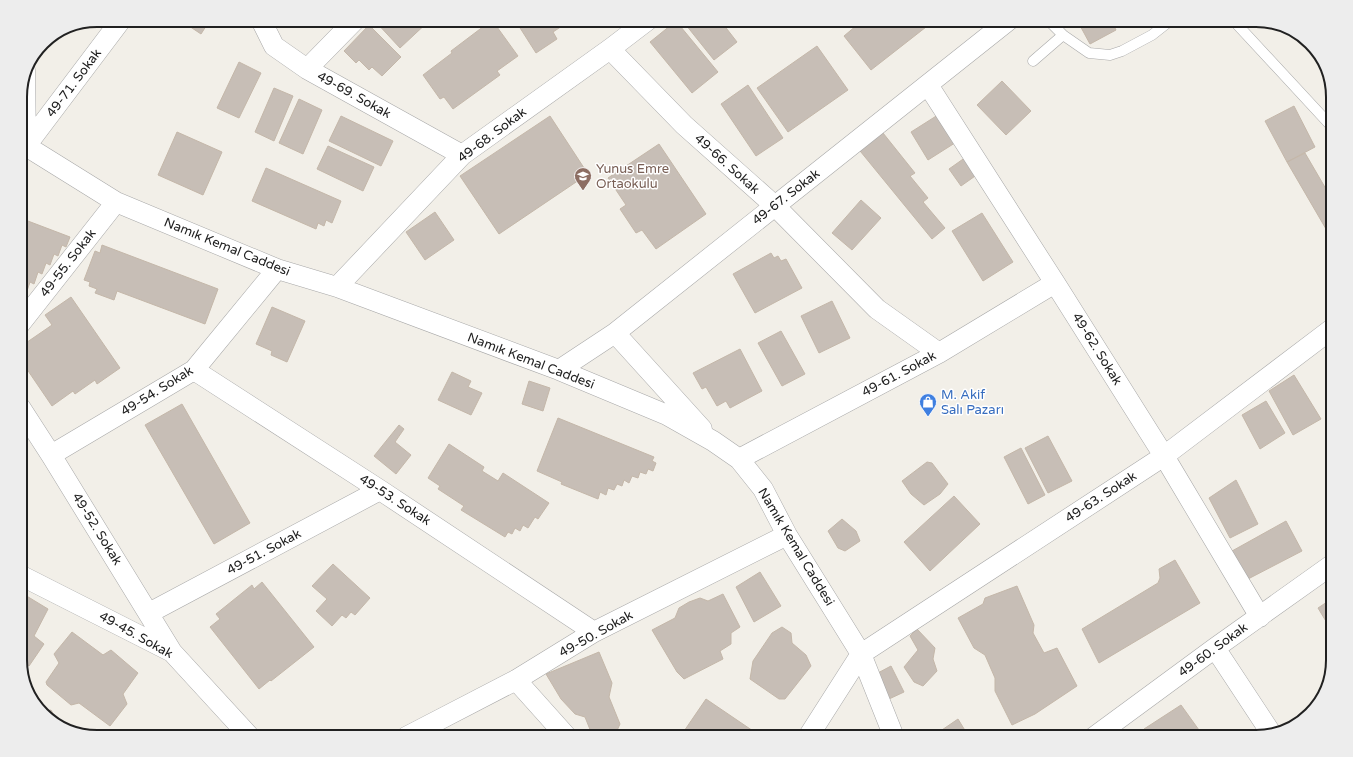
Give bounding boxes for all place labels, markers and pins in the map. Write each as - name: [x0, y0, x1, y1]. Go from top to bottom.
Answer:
- place label: Yunus Emre Ortaokulu: [596, 161, 669, 192]
- school or university icon: Yunus Emre Ortaokulu: [573, 166, 593, 191]
- place label: M. Akif Salı Pazarı: [941, 387, 1004, 418]
- shop icon: M. Akif Salı Pazarı: [918, 392, 938, 417]

